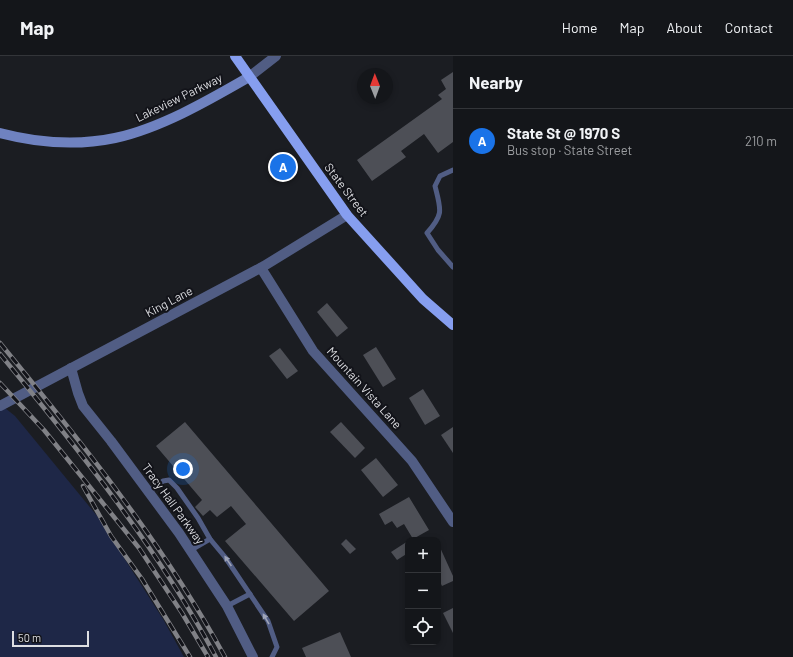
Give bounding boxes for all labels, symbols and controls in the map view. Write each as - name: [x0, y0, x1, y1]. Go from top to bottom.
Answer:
- text: Map: [20, 16, 54, 39]
- text: Home: [562, 19, 598, 36]
- text: Map: [620, 19, 644, 36]
- text: About: [666, 19, 703, 36]
- text: Contact: [725, 19, 773, 36]
- north arrow: [357, 68, 393, 104]
- street label: Lakeview Parkway: [133, 70, 225, 124]
- text: Nearby: [469, 72, 523, 92]
- text: State St @ 1970 S: [507, 124, 620, 142]
- text: A: [478, 133, 486, 149]
- text: 210 m: [745, 133, 777, 149]
- text: Bus stop · State Street: [507, 142, 632, 158]
- pin: A: [270, 152, 296, 182]
- street label: State Street: [322, 160, 371, 219]
- street label: King Lane: [143, 283, 195, 319]
- street label: Mountain Vista Lane: [324, 344, 405, 431]
- your location: [173, 459, 193, 479]
- street label: Tracy Hall Parkway: [140, 460, 208, 547]
- map controls: [405, 537, 441, 645]
- button: +: [405, 537, 441, 573]
- one-way arrow: [224, 556, 232, 567]
- button: −: [405, 573, 441, 609]
- button: locate: [405, 609, 441, 645]
- one-way arrow: [263, 613, 269, 625]
- scale bar: [12, 629, 89, 648]
- text: 50 m: [18, 631, 41, 644]

